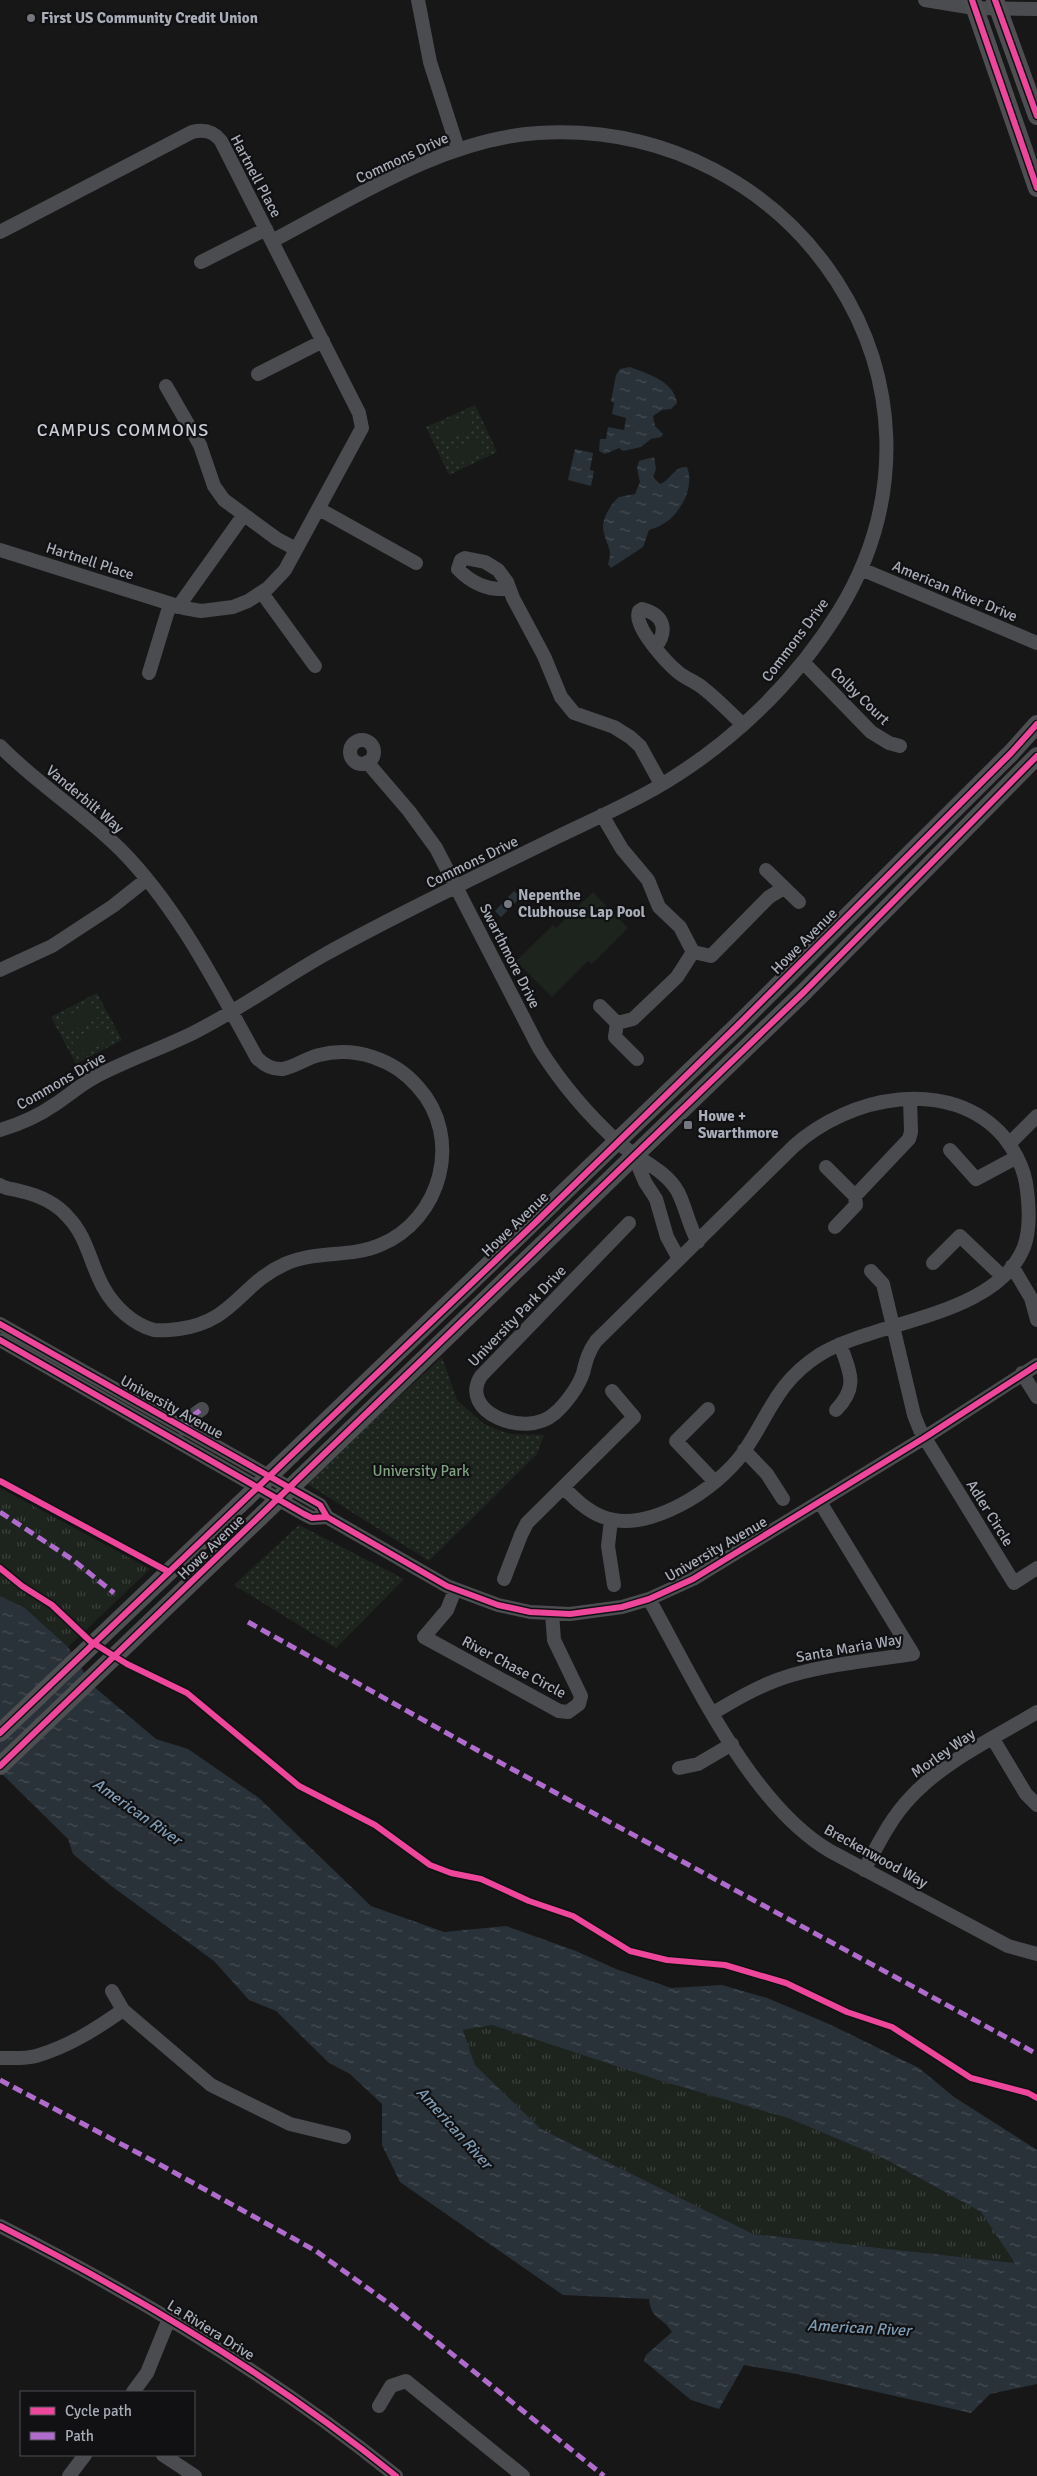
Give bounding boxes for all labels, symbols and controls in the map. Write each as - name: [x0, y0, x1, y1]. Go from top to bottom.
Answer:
- place label: First US Community Credit Union: [41, 9, 258, 27]
- marker: First US Community Credit Union: [25, 12, 37, 24]
- street label: Commons Drive: [353, 129, 451, 187]
- street label: Hartnell Place: [227, 131, 285, 221]
- district label: CAMPUS COMMONS: [37, 419, 209, 441]
- street label: Hartnell Place: [44, 538, 136, 584]
- street label: American River Drive: [890, 557, 1020, 625]
- street label: Commons Drive: [758, 595, 832, 685]
- street label: Colby Court: [827, 663, 893, 729]
- street label: Vanderbilt Way: [42, 761, 128, 837]
- street label: Commons Drive: [423, 832, 521, 892]
- place label: Nepenthe Clubhouse Lap Pool: [518, 886, 646, 921]
- marker: Nepenthe Clubhouse Lap Pool: [502, 898, 514, 910]
- street label: Swarthmore Drive: [476, 901, 544, 1011]
- street label: Howe Avenue: [767, 904, 841, 978]
- street label: Commons Drive: [13, 1048, 109, 1114]
- place label: Howe + Swarthmore: [698, 1107, 779, 1142]
- marker: Howe + Swarthmore: [682, 1119, 694, 1131]
- street label: Howe Avenue: [478, 1188, 552, 1260]
- street label: University Park Drive: [464, 1262, 570, 1370]
- street label: University Avenue: [117, 1371, 227, 1443]
- park label: University Park: [373, 1462, 470, 1480]
- street label: Adler Circle: [963, 1477, 1017, 1549]
- street label: Howe Avenue: [174, 1511, 248, 1583]
- street label: University Avenue: [662, 1512, 770, 1586]
- street label: Santa Maria Way: [795, 1630, 903, 1666]
- street label: River Chase Circle: [459, 1632, 569, 1702]
- street label: Morley Way: [908, 1724, 978, 1782]
- water label: American River: [89, 1774, 187, 1851]
- street label: Breckenwood Way: [821, 1820, 931, 1892]
- water label: American River: [412, 2083, 498, 2175]
- street label: La Riviera Drive: [164, 2296, 258, 2364]
- water label: American River: [807, 2315, 913, 2341]
- legend: [20, 2391, 195, 2456]
- text: Cycle path: [65, 2402, 132, 2420]
- text: Path: [65, 2427, 94, 2445]

